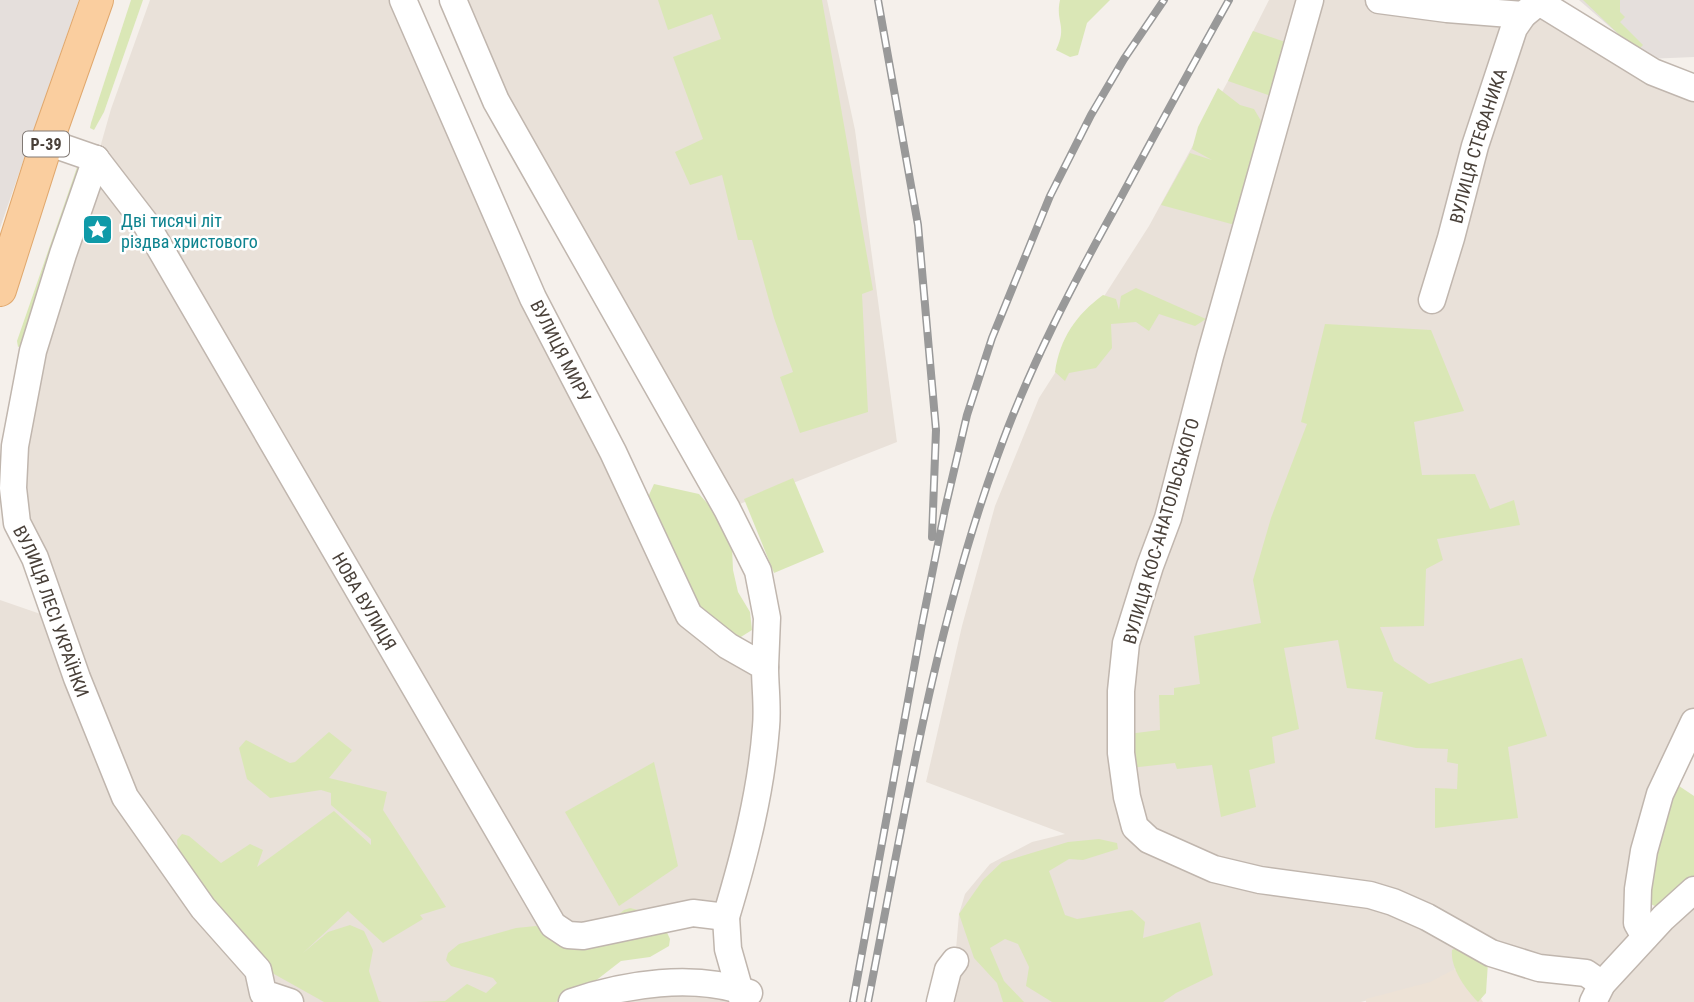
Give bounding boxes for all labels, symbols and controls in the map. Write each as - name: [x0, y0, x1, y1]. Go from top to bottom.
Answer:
- street label: ВУЛИЦЯ СТЕФАНИКА: [1445, 65, 1511, 225]
- road number: Р-39: [23, 132, 69, 156]
- place label: Дві тисячі літ різдва христового: [121, 210, 258, 252]
- place icon: Дві тисячі літ різдва христового: [81, 213, 115, 247]
- street label: ВУЛИЦЯ МИРУ: [526, 296, 596, 406]
- street label: ВУЛИЦЯ КОС-АНАТОЛЬСЬКОГО: [1119, 416, 1203, 646]
- street label: ВУЛИЦЯ ЛЕСІ УКРАЇНКИ: [9, 522, 94, 700]
- street label: НОВА ВУЛИЦЯ: [328, 548, 401, 654]

